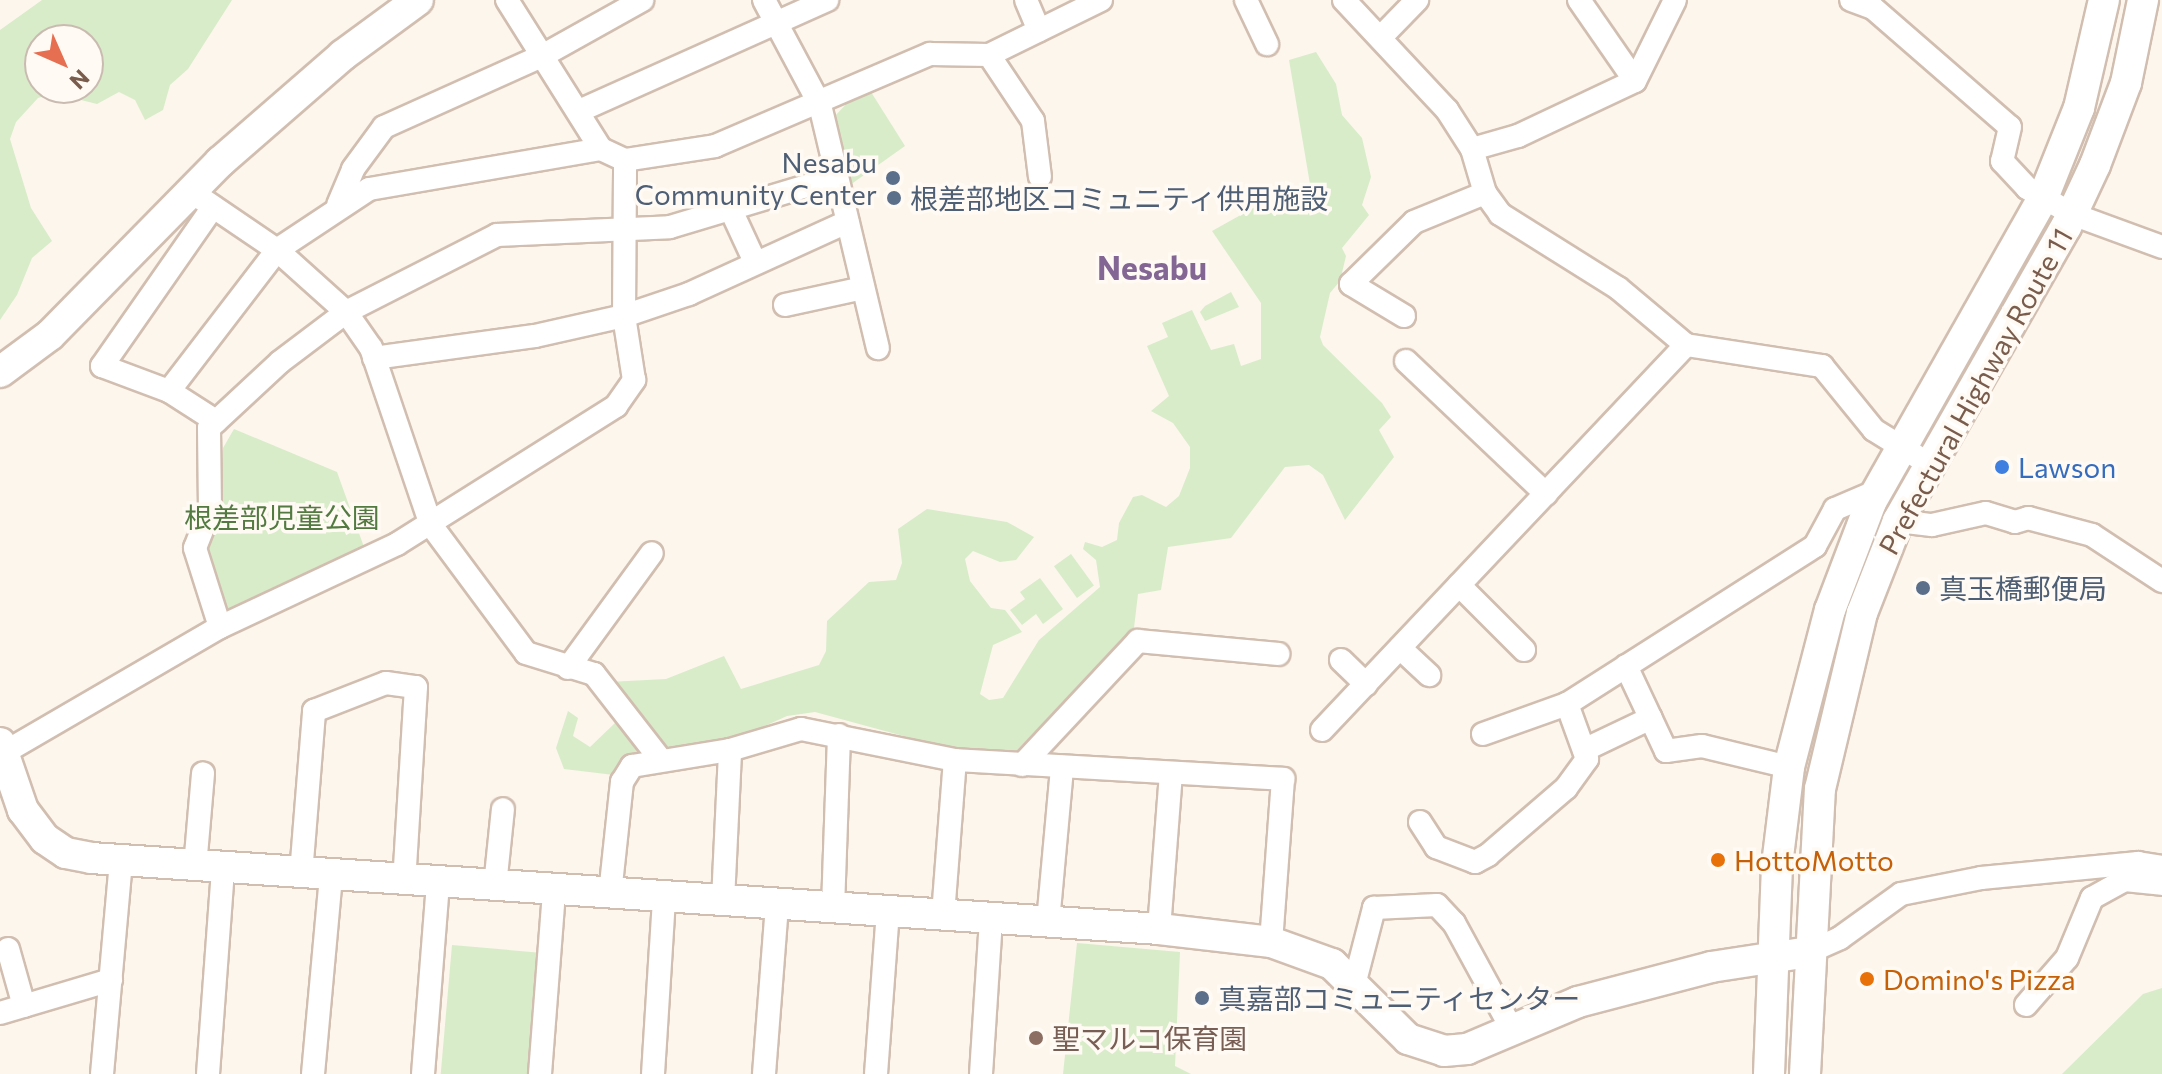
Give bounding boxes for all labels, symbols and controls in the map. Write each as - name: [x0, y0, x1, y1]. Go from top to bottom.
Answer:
- north arrow: [24, 24, 104, 104]
- text: N: [65, 65, 95, 95]
- place label: Nesabu Community Center: [635, 145, 877, 211]
- marker: Nesabu Community Center: [884, 169, 902, 187]
- place label: 根差部地区コミュニティ供用施設: [910, 181, 1330, 215]
- marker: 根差部地区コミュニティ供用施設: [885, 189, 903, 207]
- street label: Prefectural Highway Route 11: [1871, 222, 2079, 560]
- district label: Nesabu: [1097, 248, 1207, 286]
- place label: Lawson: [2018, 450, 2116, 484]
- marker: Lawson: [1993, 458, 2011, 476]
- park label: 根差部児童公園: [184, 500, 380, 534]
- place label: 真玉橋郵便局: [1939, 571, 2107, 605]
- marker: 真玉橋郵便局: [1914, 579, 1932, 597]
- place label: HottoMotto: [1734, 843, 1894, 877]
- marker: HottoMotto: [1709, 851, 1727, 869]
- place label: Domino's Pizza: [1883, 962, 2076, 996]
- marker: Domino's Pizza: [1858, 970, 1876, 988]
- place label: 真嘉部コミュニティセンター: [1218, 981, 1582, 1015]
- marker: 真嘉部コミュニティセンター: [1193, 989, 1211, 1007]
- place label: 聖マルコ保育園: [1052, 1021, 1248, 1055]
- marker: 聖マルコ保育園: [1027, 1029, 1045, 1047]

